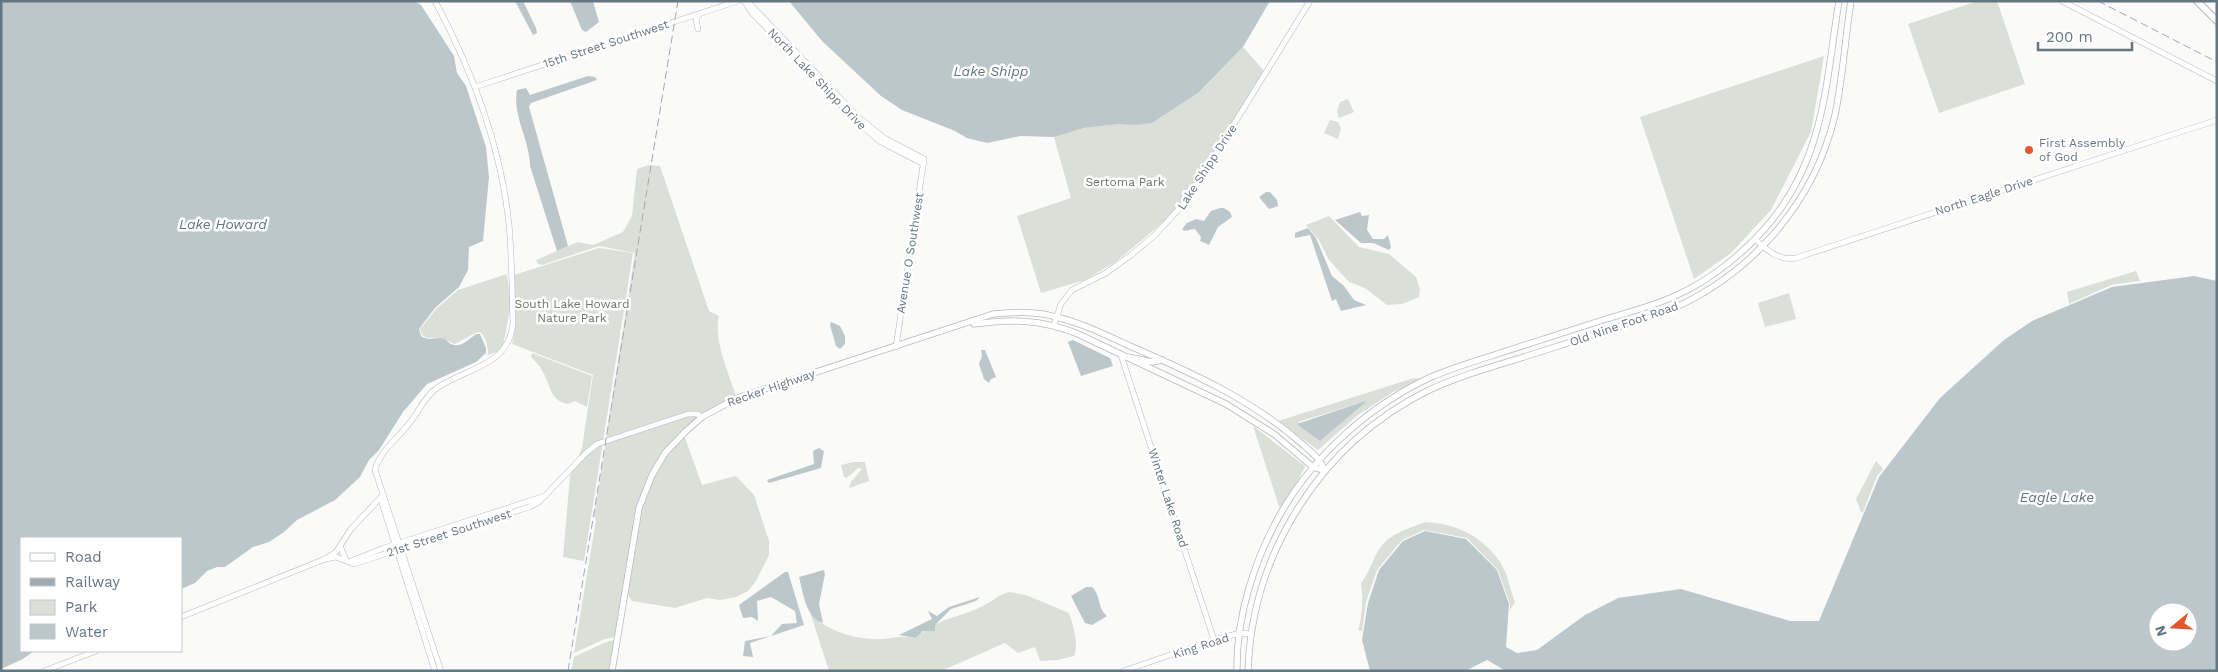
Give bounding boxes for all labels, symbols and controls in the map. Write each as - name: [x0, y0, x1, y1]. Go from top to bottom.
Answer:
- street label: 15th Street Southwest: [541, 17, 671, 71]
- scale bar: [2038, 20, 2132, 52]
- street label: North Lake Shipp Drive: [765, 25, 869, 133]
- text: 200 m: [2046, 28, 2093, 46]
- water label: Lake Shipp: [954, 63, 1028, 79]
- street label: Lake Shipp Drive: [1174, 122, 1240, 212]
- place label: First Assembly of God: [2039, 136, 2126, 164]
- marker: First Assembly of God: [2023, 144, 2035, 156]
- street label: North Eagle Drive: [1933, 174, 2035, 218]
- park label: Sertoma Park: [1085, 175, 1165, 189]
- street label: Avenue O Southwest: [894, 191, 926, 315]
- water label: Lake Howard: [179, 216, 267, 232]
- park label: South Lake Howard Nature Park: [514, 297, 630, 325]
- street label: Old Nine Foot Road: [1568, 299, 1680, 349]
- street label: Recker Highway: [725, 366, 817, 410]
- street label: Winter Lake Road: [1145, 447, 1191, 549]
- water label: Eagle Lake: [2020, 489, 2094, 505]
- street label: 21st Street Southwest: [385, 506, 513, 560]
- legend: [20, 537, 182, 652]
- text: Road: [65, 548, 102, 566]
- text: Railway: [65, 573, 120, 591]
- text: Park: [65, 598, 98, 616]
- north arrow: [2148, 602, 2198, 652]
- text: Water: [65, 623, 108, 641]
- text: N: [2151, 624, 2170, 638]
- street label: King Road: [1171, 630, 1231, 662]

